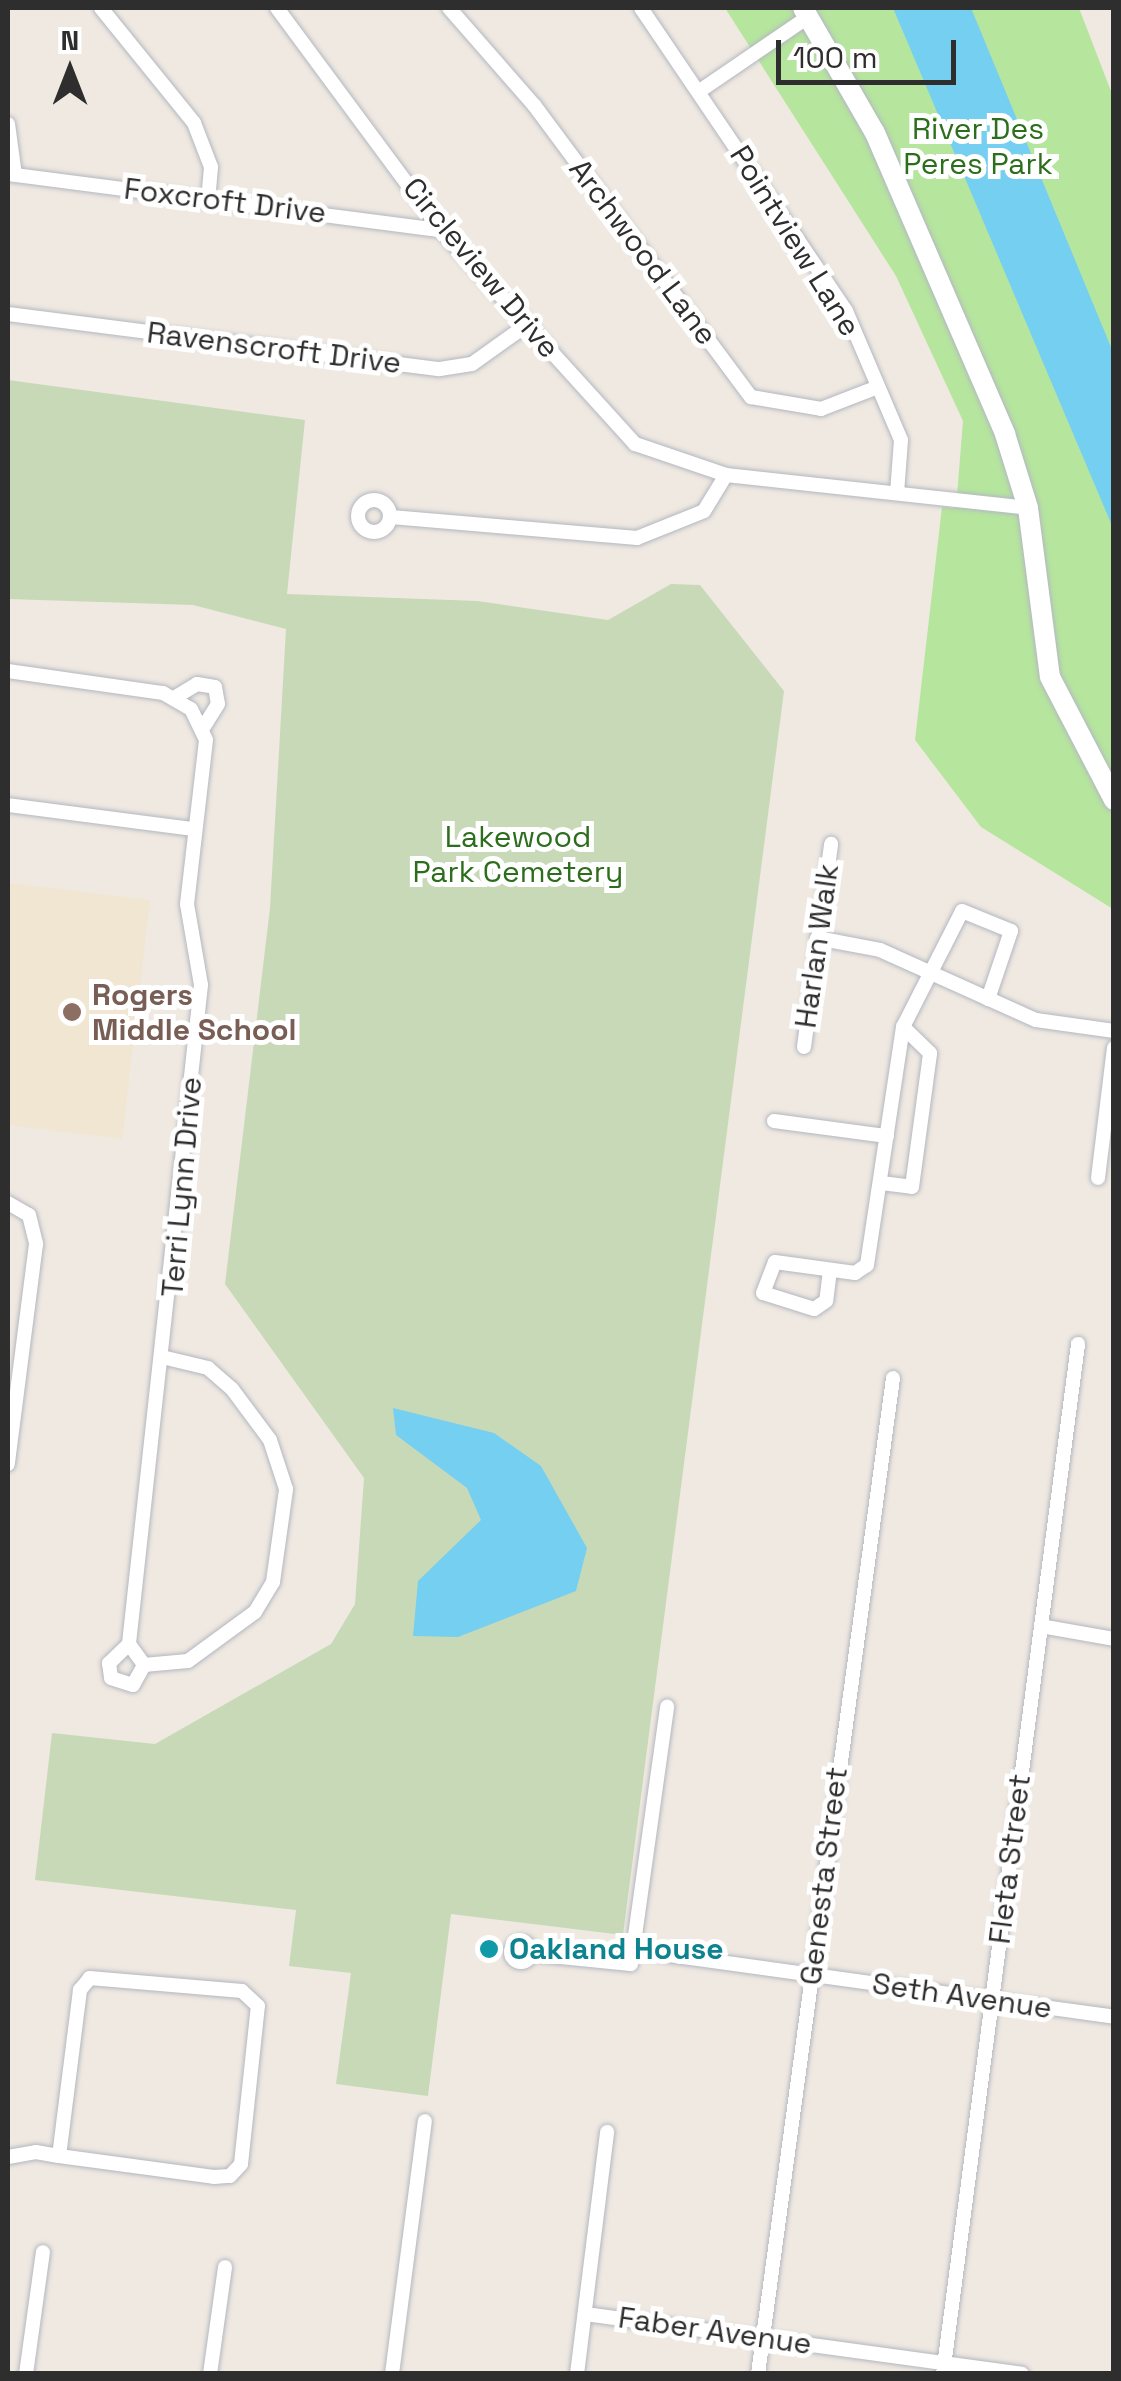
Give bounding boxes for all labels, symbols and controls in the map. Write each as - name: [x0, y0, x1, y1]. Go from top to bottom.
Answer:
- north arrow: [20, 20, 120, 120]
- scale bar: [781, 20, 961, 82]
- text: N: [61, 22, 79, 58]
- text: 100 m: [793, 38, 878, 77]
- park label: River Des Peres Park: [903, 111, 1053, 182]
- street label: Pointview Lane: [722, 139, 868, 343]
- street label: Archwood Lane: [561, 152, 725, 352]
- street label: Circleview Drive: [395, 170, 567, 366]
- street label: Foxcroft Drive: [122, 171, 328, 231]
- street label: Ravenscroft Drive: [145, 315, 403, 381]
- park label: Lakewood Park Cemetery: [413, 819, 623, 890]
- street label: Harlan Walk: [788, 861, 846, 1031]
- place label: Rogers Middle School: [92, 977, 297, 1048]
- marker: Rogers Middle School: [61, 1001, 83, 1023]
- street label: Terri Lynn Drive: [154, 1075, 210, 1299]
- street label: Genesta Street: [793, 1765, 855, 1987]
- street label: Fleta Street: [982, 1772, 1038, 1946]
- place label: Oakland House: [509, 1931, 724, 1967]
- marker: Oakland House: [478, 1938, 500, 1960]
- street label: Seth Avenue: [870, 1966, 1054, 2026]
- street label: Faber Avenue: [616, 2300, 814, 2362]

